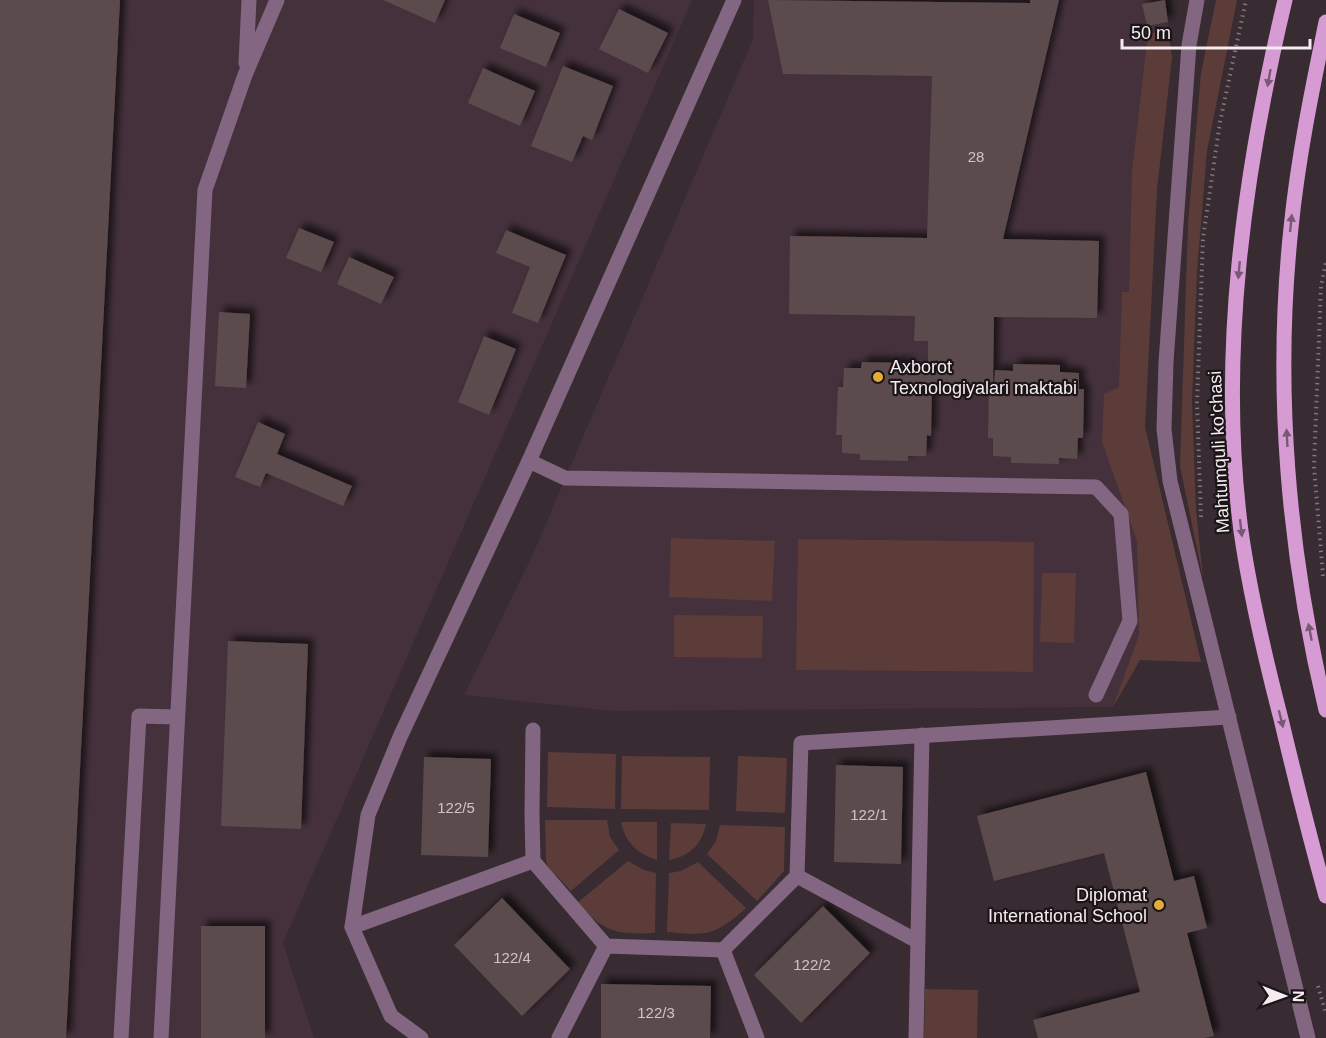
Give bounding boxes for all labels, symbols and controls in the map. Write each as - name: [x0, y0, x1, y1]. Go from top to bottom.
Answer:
- scale bar: [1122, 12, 1310, 50]
- text: 50 m: [1131, 23, 1171, 43]
- one-way arrow: [1264, 68, 1273, 87]
- house number: 28: [968, 148, 984, 165]
- one-way arrow: [1287, 213, 1296, 232]
- one-way arrow: [1234, 261, 1244, 280]
- place label: Axborot Texnologiyalari maktabi: [890, 357, 1077, 398]
- marker: Axborot Texnologiyalari maktabi: [871, 370, 885, 384]
- street label: Mahtumquli ko'chasi: [1205, 370, 1233, 534]
- one-way arrow: [1282, 429, 1291, 448]
- one-way arrow: [1236, 518, 1246, 537]
- one-way arrow: [1305, 622, 1314, 641]
- one-way arrow: [1276, 709, 1286, 728]
- house number: 122/5: [437, 799, 475, 816]
- house number: 122/1: [850, 806, 888, 823]
- place label: Diplomat International School: [988, 885, 1147, 926]
- marker: Diplomat International School: [1152, 898, 1166, 912]
- house number: 122/4: [493, 949, 531, 966]
- house number: 122/2: [793, 956, 831, 973]
- north arrow: [1254, 966, 1314, 1026]
- text: N: [1290, 990, 1307, 1002]
- house number: 122/3: [637, 1004, 675, 1021]

